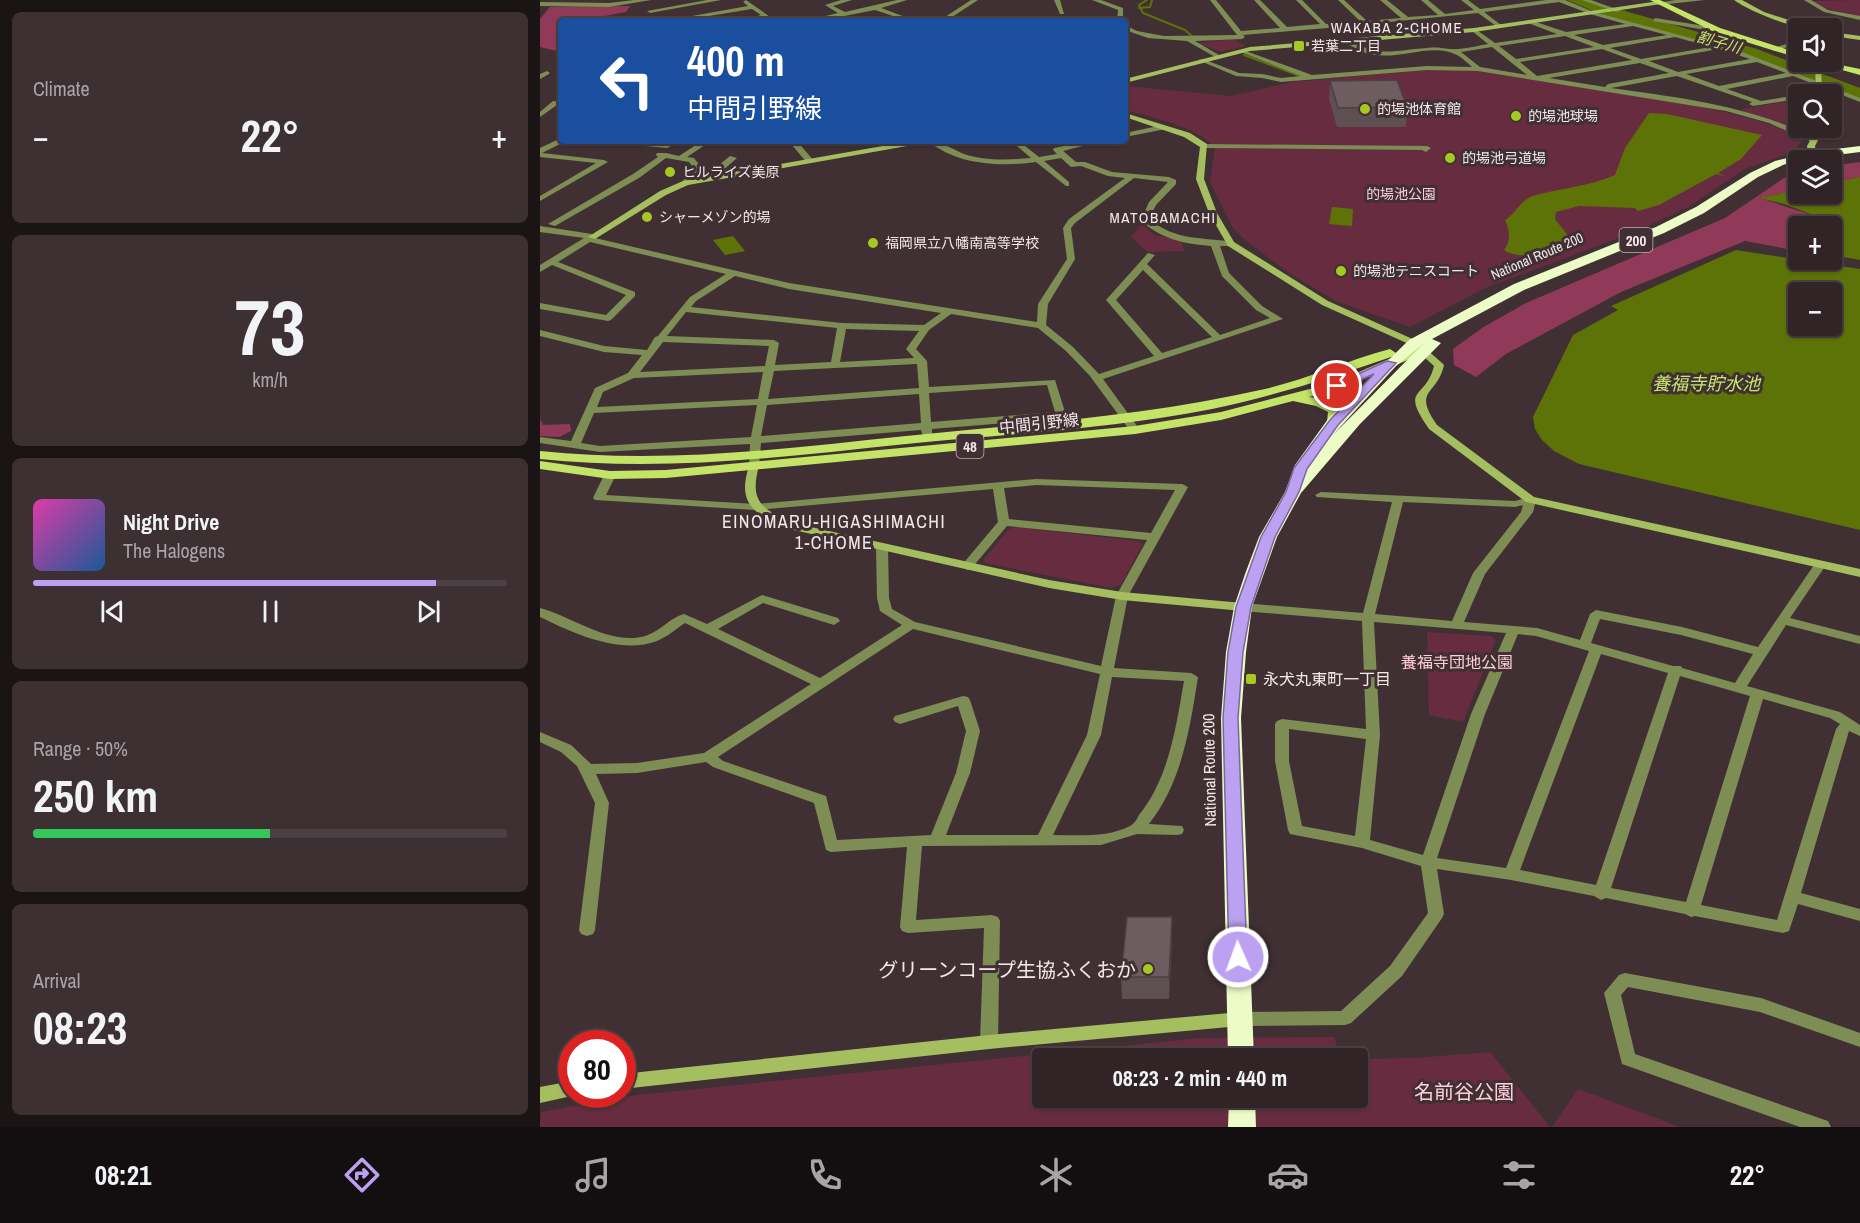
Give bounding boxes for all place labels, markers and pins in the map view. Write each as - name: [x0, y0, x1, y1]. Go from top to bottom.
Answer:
- place label: 若葉二丁目: [1311, 37, 1381, 55]
- marker: 若葉二丁目: [1292, 39, 1306, 53]
- place label: 的場池体育館: [1377, 100, 1461, 118]
- marker: 的場池体育館: [1358, 102, 1372, 116]
- place label: 的場池球場: [1528, 107, 1598, 125]
- marker: 的場池球場: [1509, 109, 1523, 123]
- place label: 的場池弓道場: [1462, 149, 1546, 167]
- marker: 的場池弓道場: [1443, 151, 1457, 165]
- place label: ヒルライズ美原: [682, 163, 780, 181]
- marker: ヒルライズ美原: [663, 165, 677, 179]
- place label: シャーメゾン的場: [659, 208, 770, 226]
- marker: シャーメゾン的場: [640, 210, 654, 224]
- place label: 福岡県立八幡南高等学校: [885, 234, 1039, 252]
- marker: 福岡県立八幡南高等学校: [866, 236, 880, 250]
- place label: 的場池テニスコート: [1353, 262, 1479, 280]
- marker: 的場池テニスコート: [1334, 264, 1348, 278]
- pin: [1311, 360, 1362, 411]
- place label: 永犬丸東町一丁目: [1263, 668, 1391, 690]
- marker: 永犬丸東町一丁目: [1244, 672, 1258, 686]
- place label: グリーンコープ生協ふくおか: [878, 956, 1136, 983]
- marker: グリーンコープ生協ふくおか: [1141, 962, 1155, 976]

